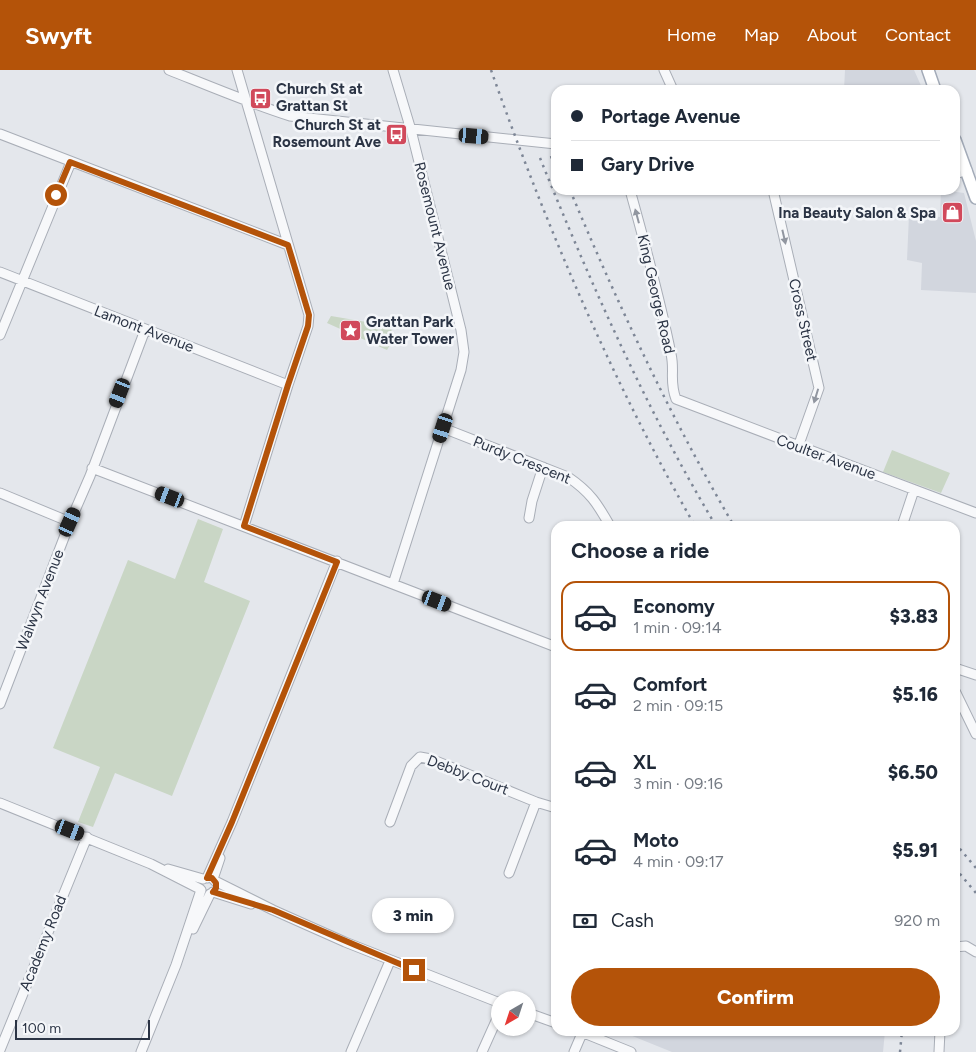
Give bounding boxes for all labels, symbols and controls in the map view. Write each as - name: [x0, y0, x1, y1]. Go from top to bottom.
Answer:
- text: Swyft: [25, 21, 93, 50]
- text: Home: [667, 24, 716, 46]
- text: Map: [744, 24, 779, 46]
- text: About: [807, 24, 857, 46]
- text: Contact: [885, 24, 951, 46]
- place label: Church St at Grattan St: [276, 80, 363, 115]
- bus stop icon: Church St at Grattan St: [248, 86, 272, 110]
- text: Portage Avenue: [601, 105, 740, 128]
- place label: Church St at Rosemount Ave: [272, 116, 382, 151]
- bus stop icon: Church St at Rosemount Ave: [385, 122, 409, 146]
- car: [458, 127, 489, 145]
- text: Gary Drive: [601, 153, 694, 176]
- street label: Rosemount Avenue: [410, 160, 460, 292]
- route start: [45, 184, 67, 206]
- shop icon: Ina Beauty Salon & Spa: [940, 201, 964, 225]
- place label: Ina Beauty Salon & Spa: [778, 204, 936, 222]
- one-way arrow: [633, 208, 641, 223]
- one-way arrow: [780, 230, 788, 245]
- street label: King George Road: [633, 232, 679, 356]
- street label: Cross Street: [785, 277, 821, 363]
- street label: Lamont Avenue: [92, 302, 196, 356]
- place label: Grattan Park Water Tower: [366, 313, 454, 348]
- place icon: Grattan Park Water Tower: [338, 319, 362, 343]
- car: [107, 376, 132, 410]
- one-way arrow: [812, 388, 819, 403]
- car: [431, 411, 454, 445]
- street label: Coulter Avenue: [774, 431, 878, 483]
- street label: Purdy Crescent: [470, 432, 574, 488]
- car: [153, 485, 186, 509]
- car: [57, 505, 82, 539]
- text: Choose a ride: [571, 537, 709, 564]
- street label: Walwyn Avenue: [12, 547, 68, 653]
- car: [420, 589, 453, 613]
- icon: car: [573, 594, 618, 639]
- text: Economy: [633, 595, 715, 618]
- text: $3.83: [890, 605, 938, 628]
- text: 1 min · 09:14: [633, 618, 722, 637]
- icon: car: [573, 672, 618, 717]
- text: Comfort: [633, 673, 708, 696]
- text: $5.16: [892, 683, 938, 706]
- text: 2 min · 09:15: [633, 696, 723, 715]
- icon: car: [573, 750, 618, 795]
- street label: Debby Court: [425, 751, 512, 799]
- text: XL: [633, 751, 656, 774]
- text: $6.50: [888, 761, 938, 784]
- text: 3 min · 09:16: [633, 774, 723, 793]
- car: [53, 818, 86, 842]
- icon: car: [573, 828, 618, 873]
- text: Moto: [633, 829, 679, 852]
- text: $5.91: [892, 839, 938, 862]
- text: 4 min · 09:17: [633, 852, 724, 871]
- street label: Academy Road: [16, 893, 70, 993]
- callout: 3 min: [373, 898, 455, 932]
- text: 3 min: [393, 906, 433, 925]
- icon: cash: [571, 907, 599, 935]
- text: Cash: [611, 909, 654, 932]
- text: 920 m: [894, 911, 940, 930]
- route end: [403, 959, 425, 981]
- button: Confirm: [571, 968, 940, 1026]
- north arrow: [491, 991, 536, 1036]
- map controls: [491, 991, 536, 1036]
- scale bar: [15, 1017, 150, 1040]
- text: 100 m: [22, 1020, 61, 1037]

